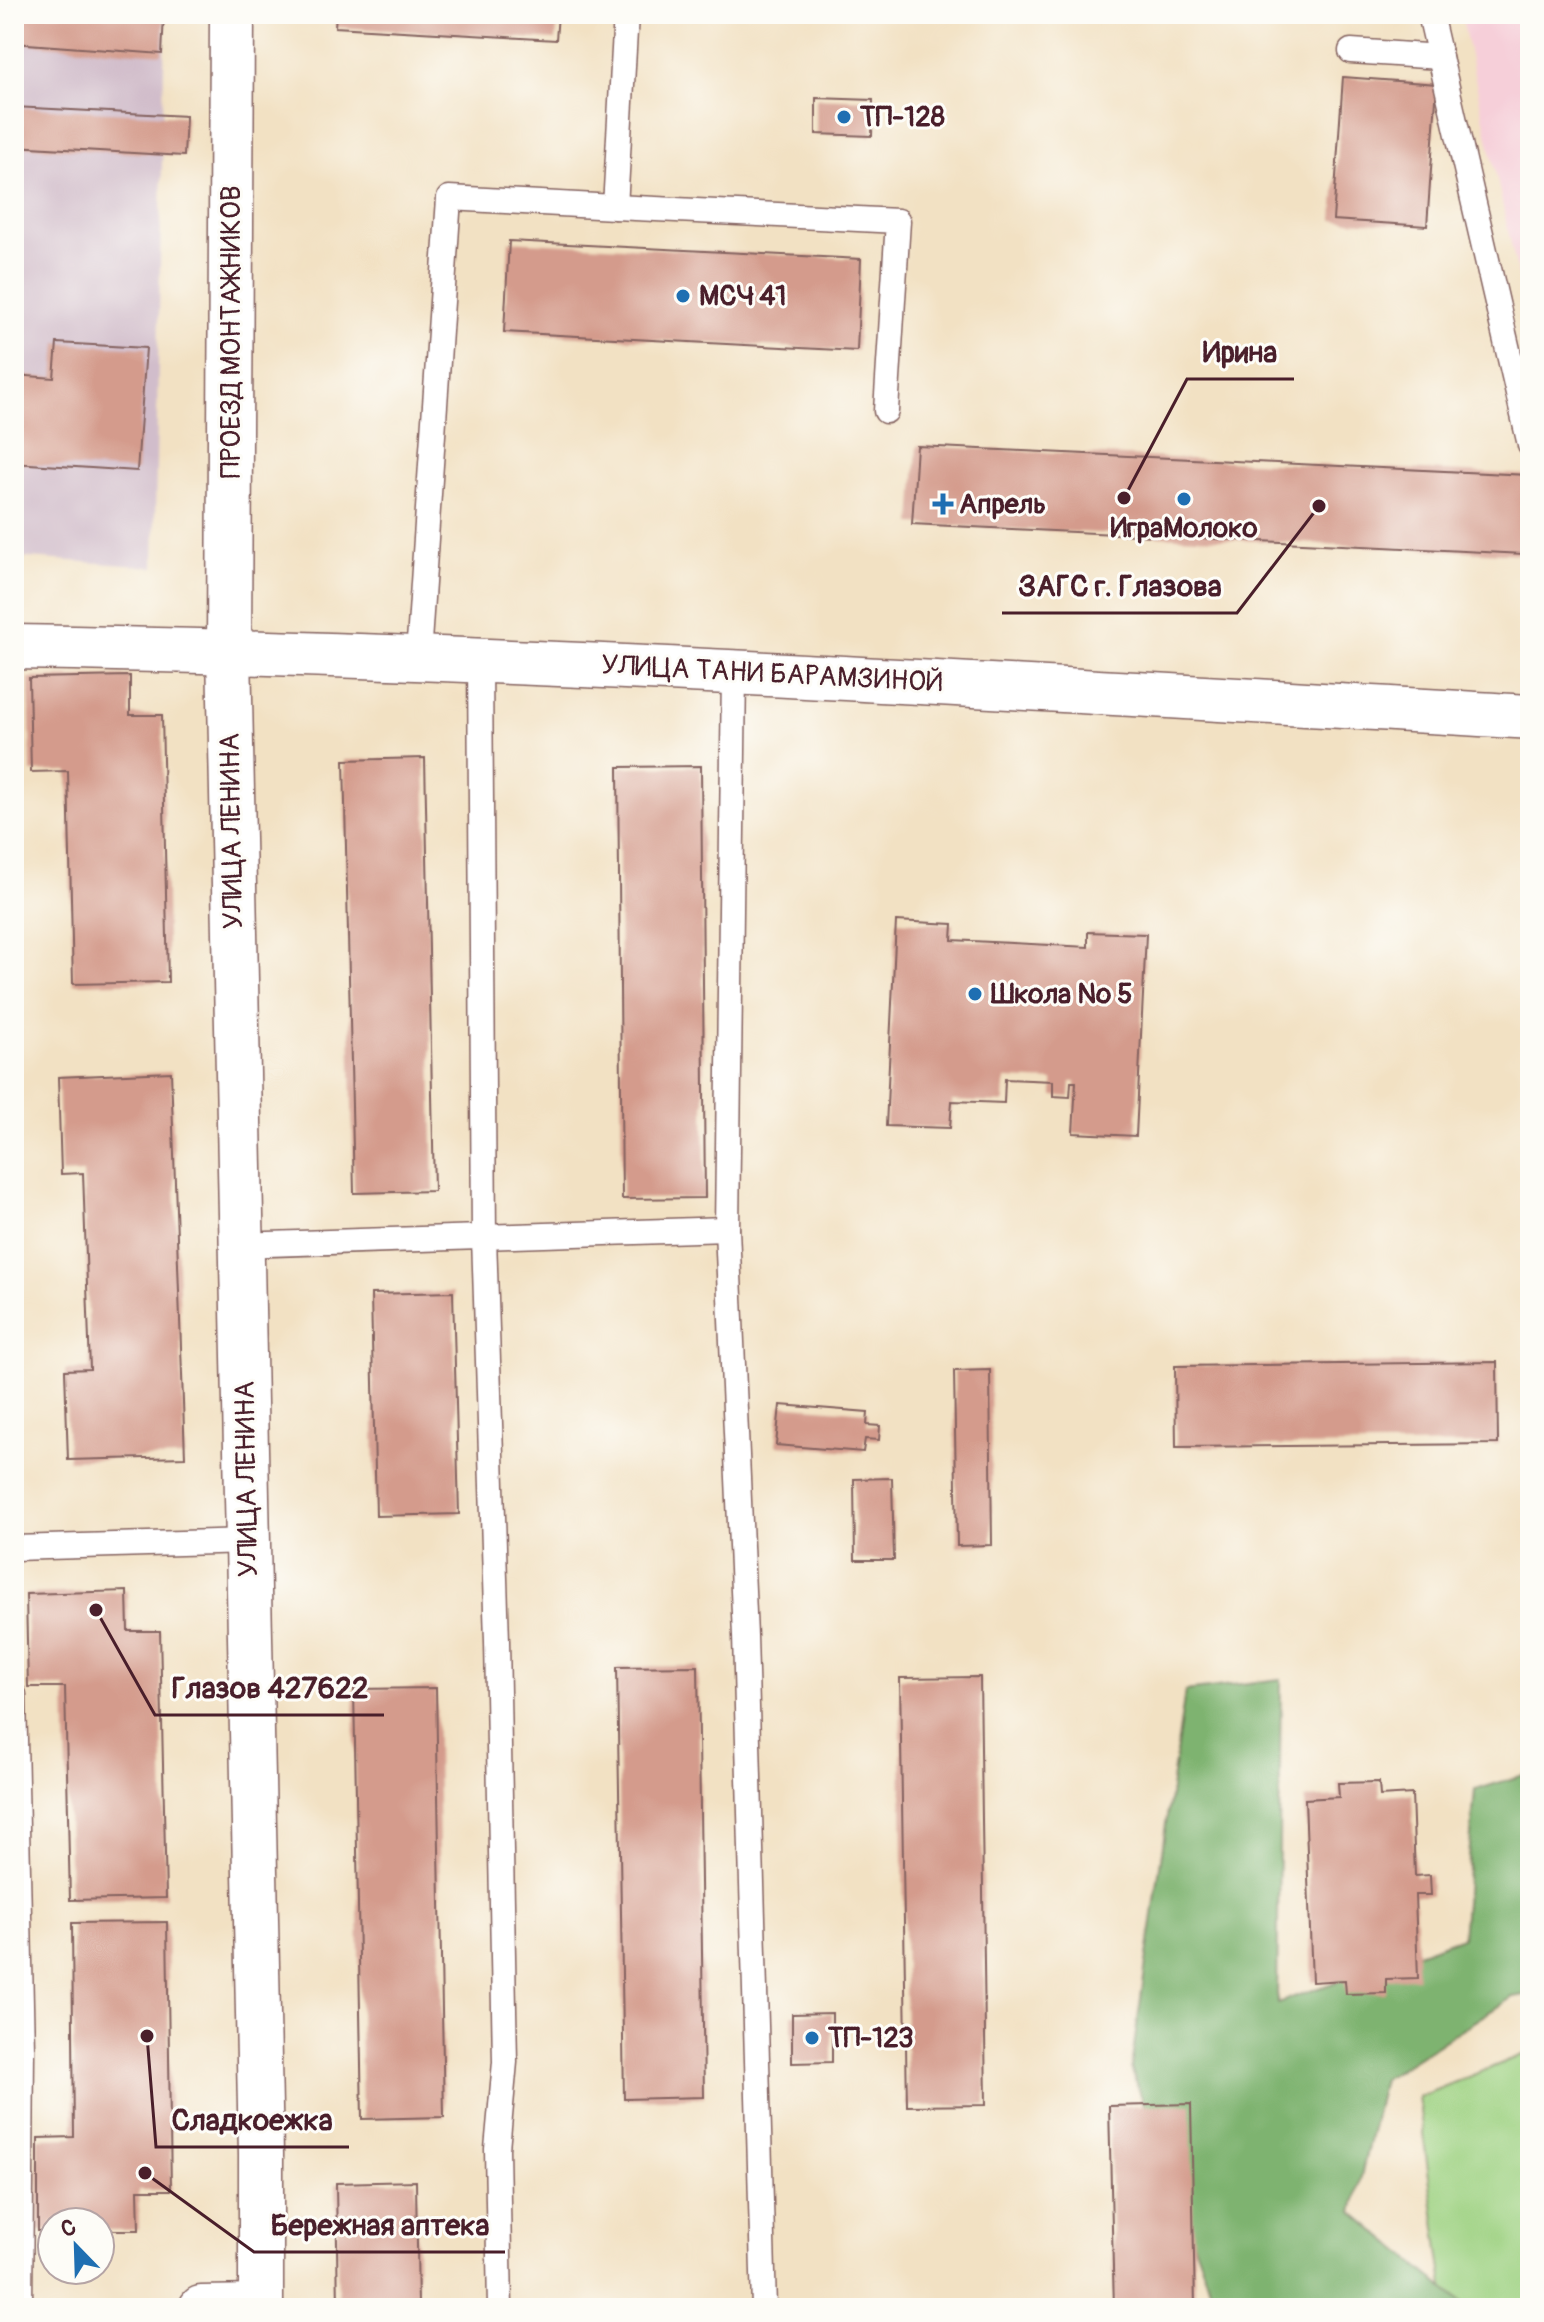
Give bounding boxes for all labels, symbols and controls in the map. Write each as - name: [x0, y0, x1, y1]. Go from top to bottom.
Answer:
- place label: ТП-128: [859, 100, 945, 135]
- marker: ТП-128: [835, 108, 853, 126]
- street label: ПРОЕЗД МОНТАЖНИКОВ: [214, 185, 249, 479]
- place label: МСЧ 41: [699, 279, 787, 314]
- marker: МСЧ 41: [674, 287, 692, 305]
- callout: Ирина: [1187, 325, 1294, 379]
- text: Ирина: [1203, 334, 1277, 371]
- place label: Апрель: [959, 487, 1046, 522]
- marker: ИграМолоко: [1175, 490, 1193, 508]
- marker: Апрель: [934, 495, 952, 513]
- place label: ИграМолоко: [1110, 511, 1258, 546]
- callout: ЗАГС г. Глазова: [1002, 559, 1237, 613]
- text: ЗАГС г. Глазова: [1018, 568, 1222, 605]
- street label: УЛИЦА ТАНИ БАРАМЗИНОЙ: [600, 648, 944, 700]
- street label: УЛИЦА ЛЕНИНА: [213, 733, 251, 929]
- place label: Школа № 5: [990, 977, 1132, 1012]
- marker: Школа № 5: [966, 985, 984, 1003]
- street label: УЛИЦА ЛЕНИНА: [228, 1381, 266, 1577]
- callout: Глазов 427622: [155, 1661, 384, 1715]
- text: Глазов 427622: [172, 1670, 368, 1707]
- place label: ТП-123: [827, 2021, 914, 2056]
- marker: ТП-123: [803, 2029, 821, 2047]
- callout: Сладкоежка: [156, 2093, 349, 2147]
- text: Сладкоежка: [171, 2102, 333, 2139]
- callout: Бережная аптека: [254, 2198, 505, 2252]
- north arrow: [36, 2206, 116, 2286]
- text: Бережная аптека: [271, 2207, 490, 2244]
- text: С: [57, 2213, 81, 2244]

